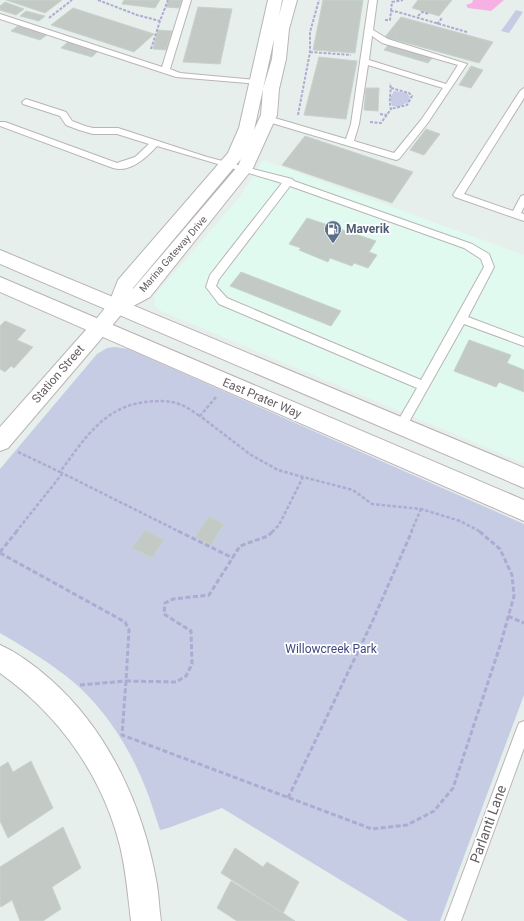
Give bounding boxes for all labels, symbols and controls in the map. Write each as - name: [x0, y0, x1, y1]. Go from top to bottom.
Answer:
- street label: Marina Gateway Drive: [137, 214, 209, 294]
- fuel station icon: Maverik: [323, 219, 343, 244]
- place label: Maverik: [346, 222, 390, 236]
- street label: Station Street: [29, 342, 87, 406]
- street label: East Prater Way: [220, 375, 304, 421]
- park label: Willowcreek Park: [285, 642, 378, 656]
- street label: Parlanti Lane: [467, 783, 509, 865]

